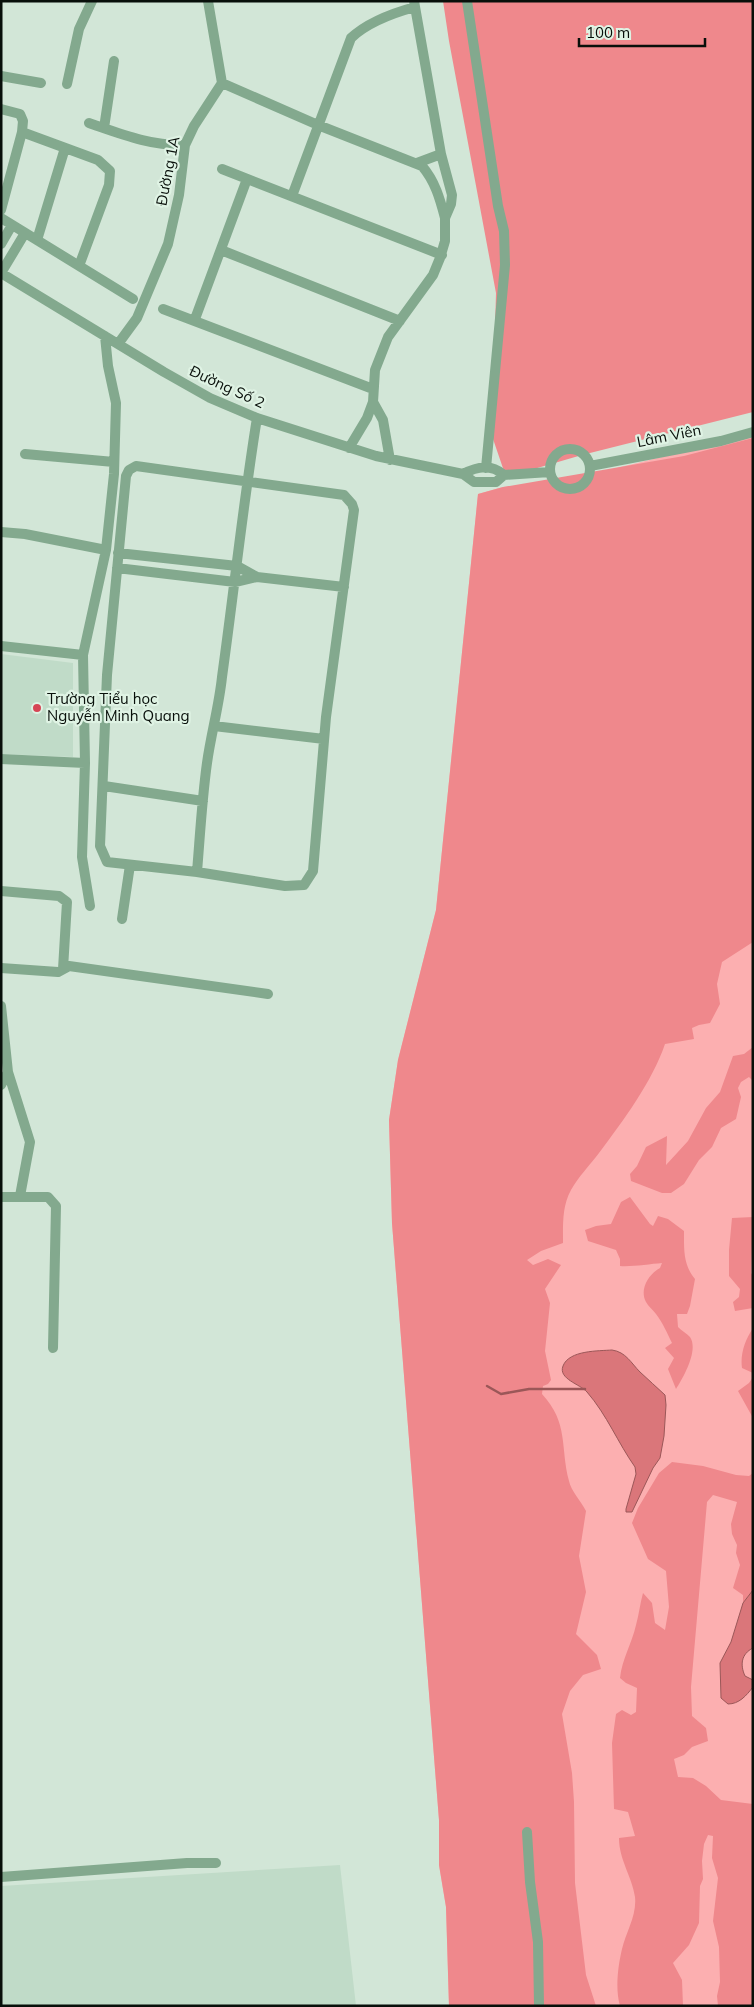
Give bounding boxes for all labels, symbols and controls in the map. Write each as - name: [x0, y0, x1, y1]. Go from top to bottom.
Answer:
- scale bar: [579, 15, 705, 47]
- text: 100 m: [586, 23, 630, 42]
- street label: Đường 1A: [151, 135, 184, 207]
- street label: Đường Số 2: [186, 361, 268, 412]
- street label: Lâm Viên: [635, 420, 703, 451]
- place label: Trường Tiểu học Nguyễn Minh Quang: [47, 689, 190, 725]
- marker: Trường Tiểu học Nguyễn Minh Quang: [31, 702, 43, 714]

